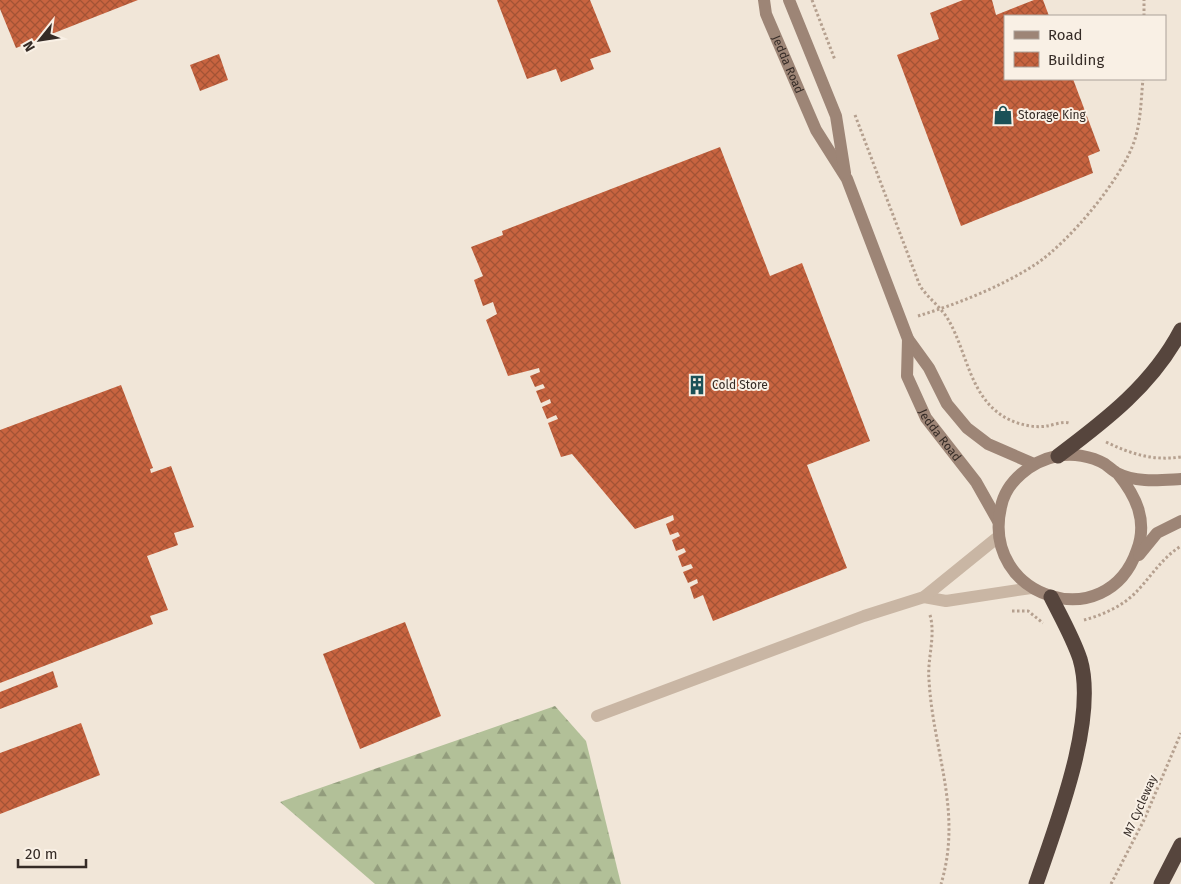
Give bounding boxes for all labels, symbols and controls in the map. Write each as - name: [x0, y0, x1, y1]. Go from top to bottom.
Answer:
- north arrow: [15, 15, 65, 65]
- legend: [1004, 15, 1166, 80]
- text: Road: [1048, 26, 1083, 44]
- street label: Jedda Road: [769, 33, 806, 96]
- text: N: [19, 38, 39, 55]
- text: Building: [1048, 51, 1104, 69]
- shop icon: Storage King: [992, 104, 1014, 126]
- place label: Storage King: [1018, 108, 1087, 122]
- building icon: Cold Store: [686, 374, 708, 396]
- place label: Cold Store: [712, 378, 768, 392]
- street label: Jedda Road: [916, 407, 964, 464]
- street label: M7 Cycleway: [1120, 773, 1160, 839]
- scale bar: [18, 836, 85, 868]
- text: 20 m: [25, 845, 58, 863]

